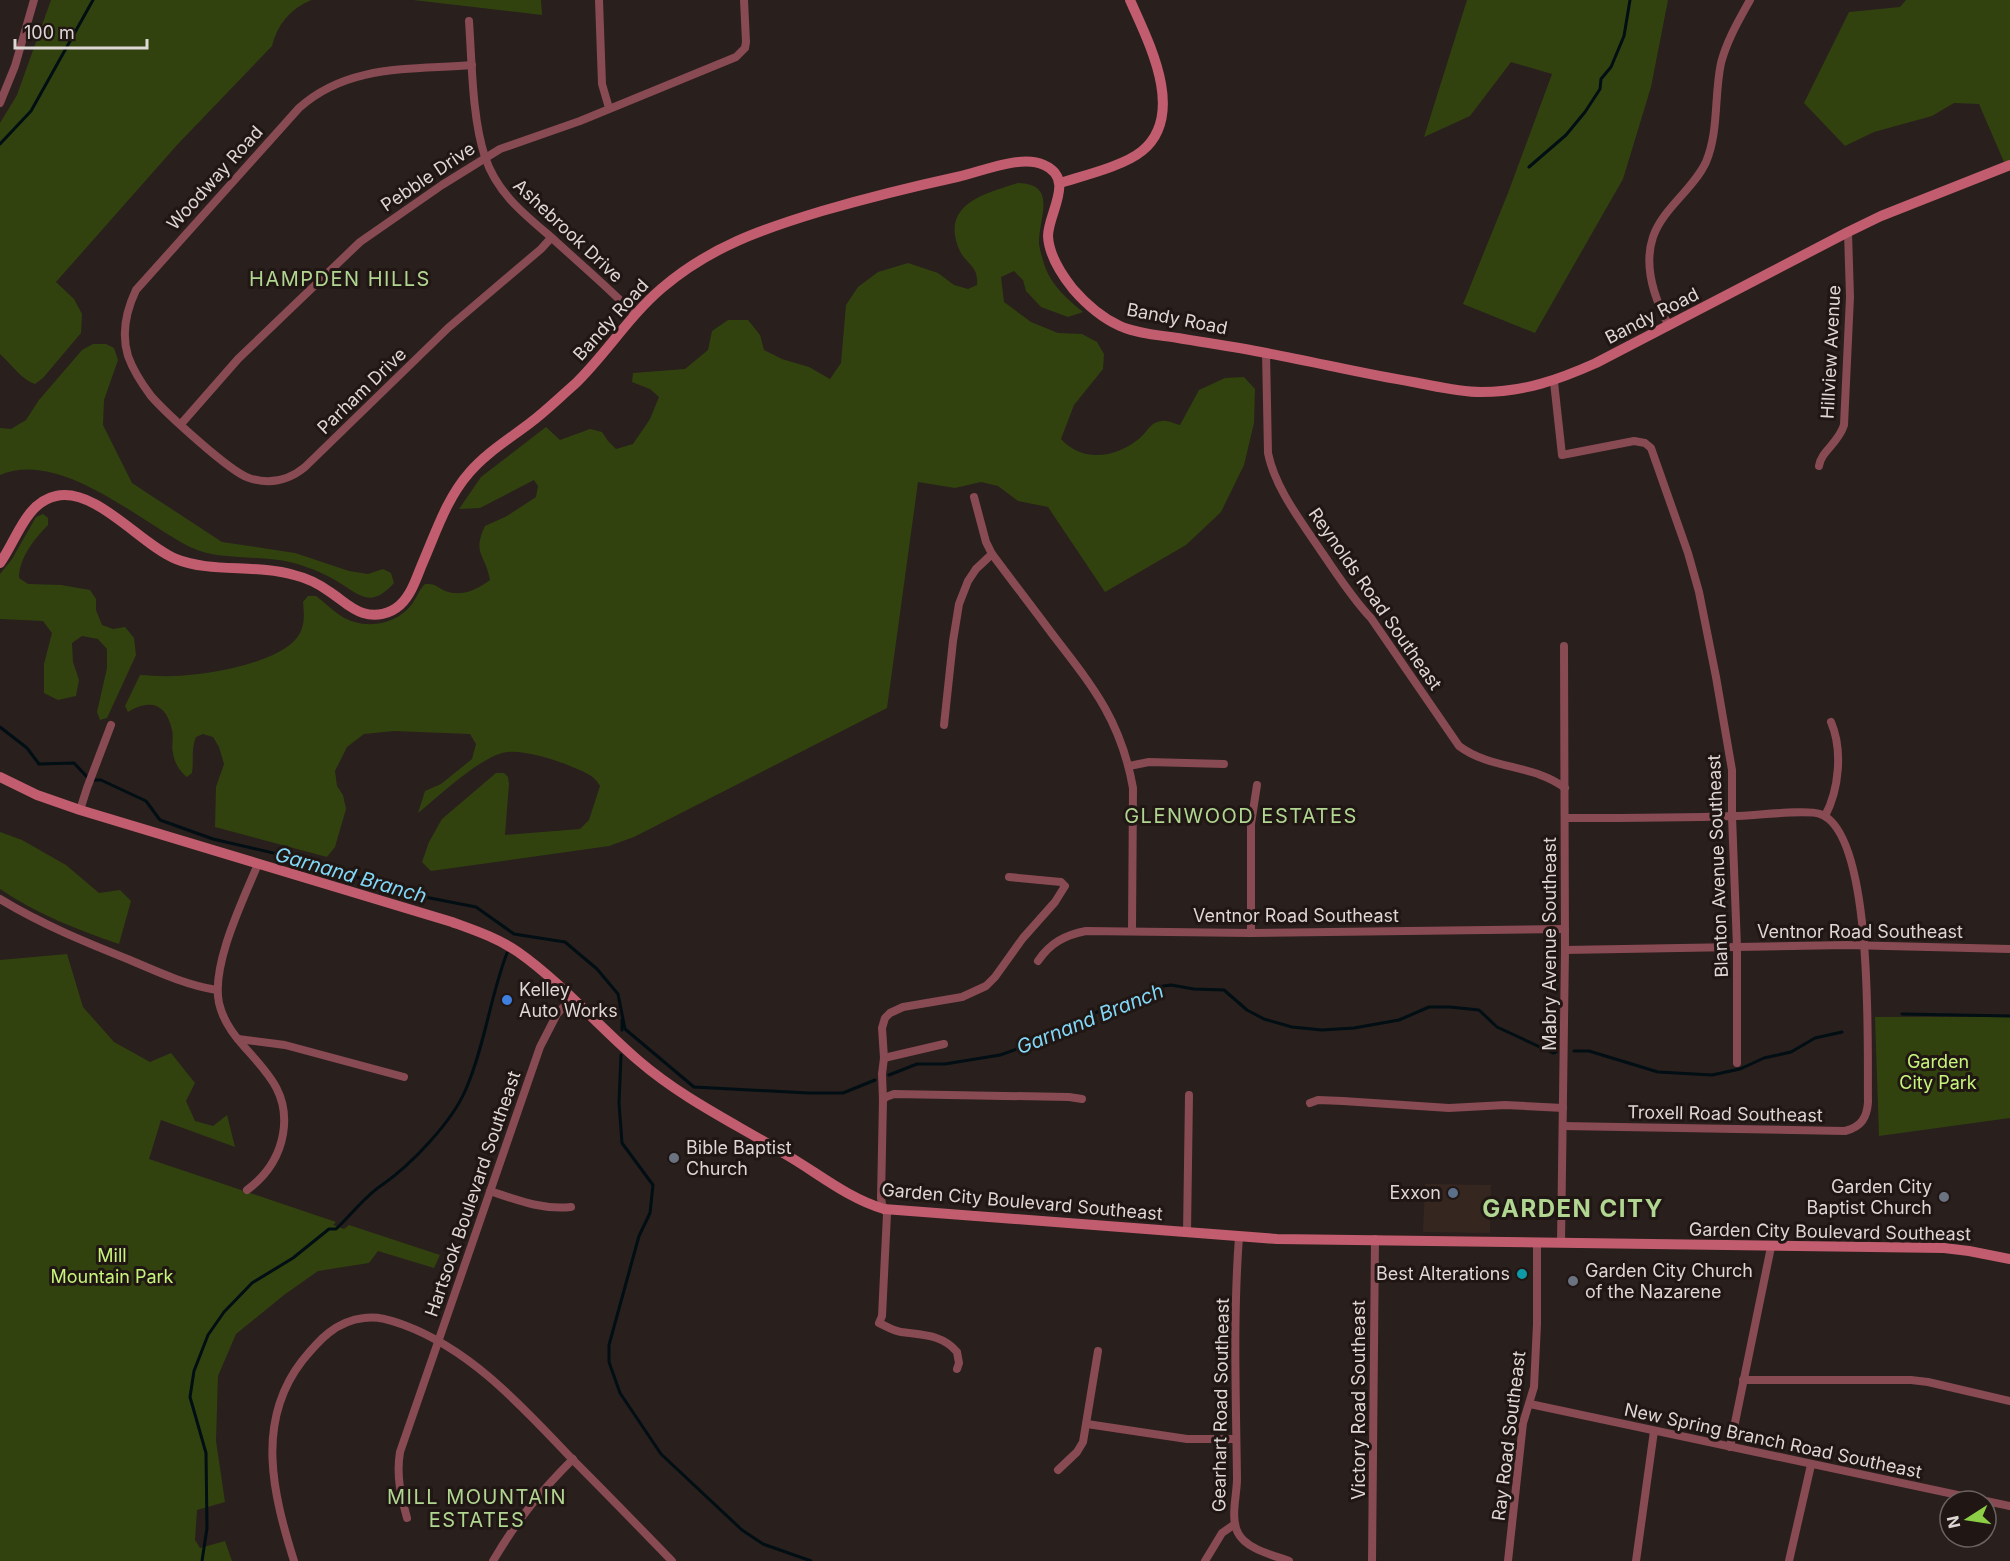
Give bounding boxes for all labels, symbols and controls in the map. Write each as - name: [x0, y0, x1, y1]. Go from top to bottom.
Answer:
- scale bar: [15, 12, 147, 50]
- text: 100 m: [24, 22, 75, 43]
- street label: Woodway Road: [162, 121, 267, 234]
- street label: Pebble Drive: [377, 138, 479, 216]
- street label: Ashebrook Drive: [509, 175, 627, 287]
- district label: HAMPDEN HILLS: [249, 267, 431, 291]
- street label: Bandy Road: [569, 275, 653, 365]
- street label: Bandy Road: [1601, 283, 1702, 348]
- street label: Hillview Avenue: [1817, 284, 1844, 420]
- street label: Bandy Road: [1125, 298, 1229, 339]
- street label: Parham Drive: [313, 343, 410, 438]
- street label: Reynolds Road Southeast: [1305, 504, 1446, 694]
- street label: Blanton Avenue Southeast: [1703, 754, 1732, 978]
- district label: GLENWOOD ESTATES: [1124, 804, 1358, 828]
- street label: Mabry Avenue Southeast: [1539, 837, 1560, 1051]
- water label: Garnand Branch: [272, 842, 430, 908]
- street label: Ventnor Road Southeast: [1193, 905, 1399, 926]
- street label: Ventnor Road Southeast: [1757, 921, 1963, 942]
- place label: Kelley Auto Works: [519, 979, 618, 1021]
- water label: Garnand Branch: [1013, 979, 1167, 1059]
- marker: Kelley Auto Works: [500, 993, 514, 1007]
- park label: Garden City Park: [1899, 1051, 1977, 1093]
- street label: Hartsook Boulevard Southeast: [421, 1068, 525, 1319]
- street label: Troxell Road Southeast: [1627, 1101, 1823, 1126]
- place label: Bible Baptist Church: [686, 1137, 792, 1179]
- marker: Bible Baptist Church: [667, 1151, 681, 1165]
- place label: Garden City Baptist Church: [1807, 1176, 1932, 1218]
- street label: Garden City Boulevard Southeast: [881, 1179, 1164, 1224]
- place label: Exxon: [1390, 1182, 1441, 1203]
- marker: Exxon: [1446, 1186, 1460, 1200]
- marker: Garden City Baptist Church: [1937, 1190, 1951, 1204]
- district label: GARDEN CITY: [1482, 1194, 1664, 1223]
- street label: Garden City Boulevard Southeast: [1689, 1219, 1971, 1244]
- park label: Mill Mountain Park: [50, 1245, 174, 1287]
- place label: Garden City Church of the Nazarene: [1585, 1260, 1753, 1302]
- place label: Best Alterations: [1376, 1263, 1510, 1284]
- marker: Best Alterations: [1515, 1267, 1529, 1281]
- marker: Garden City Church of the Nazarene: [1566, 1274, 1580, 1288]
- street label: Gearhart Road Southeast: [1208, 1298, 1233, 1512]
- street label: Victory Road Southeast: [1348, 1300, 1369, 1500]
- street label: Ray Road Southeast: [1488, 1350, 1529, 1522]
- street label: New Spring Branch Road Southeast: [1622, 1399, 1924, 1482]
- district label: MILL MOUNTAIN ESTATES: [387, 1485, 567, 1532]
- north arrow: [1938, 1489, 1998, 1549]
- text: N: [1942, 1514, 1964, 1530]

